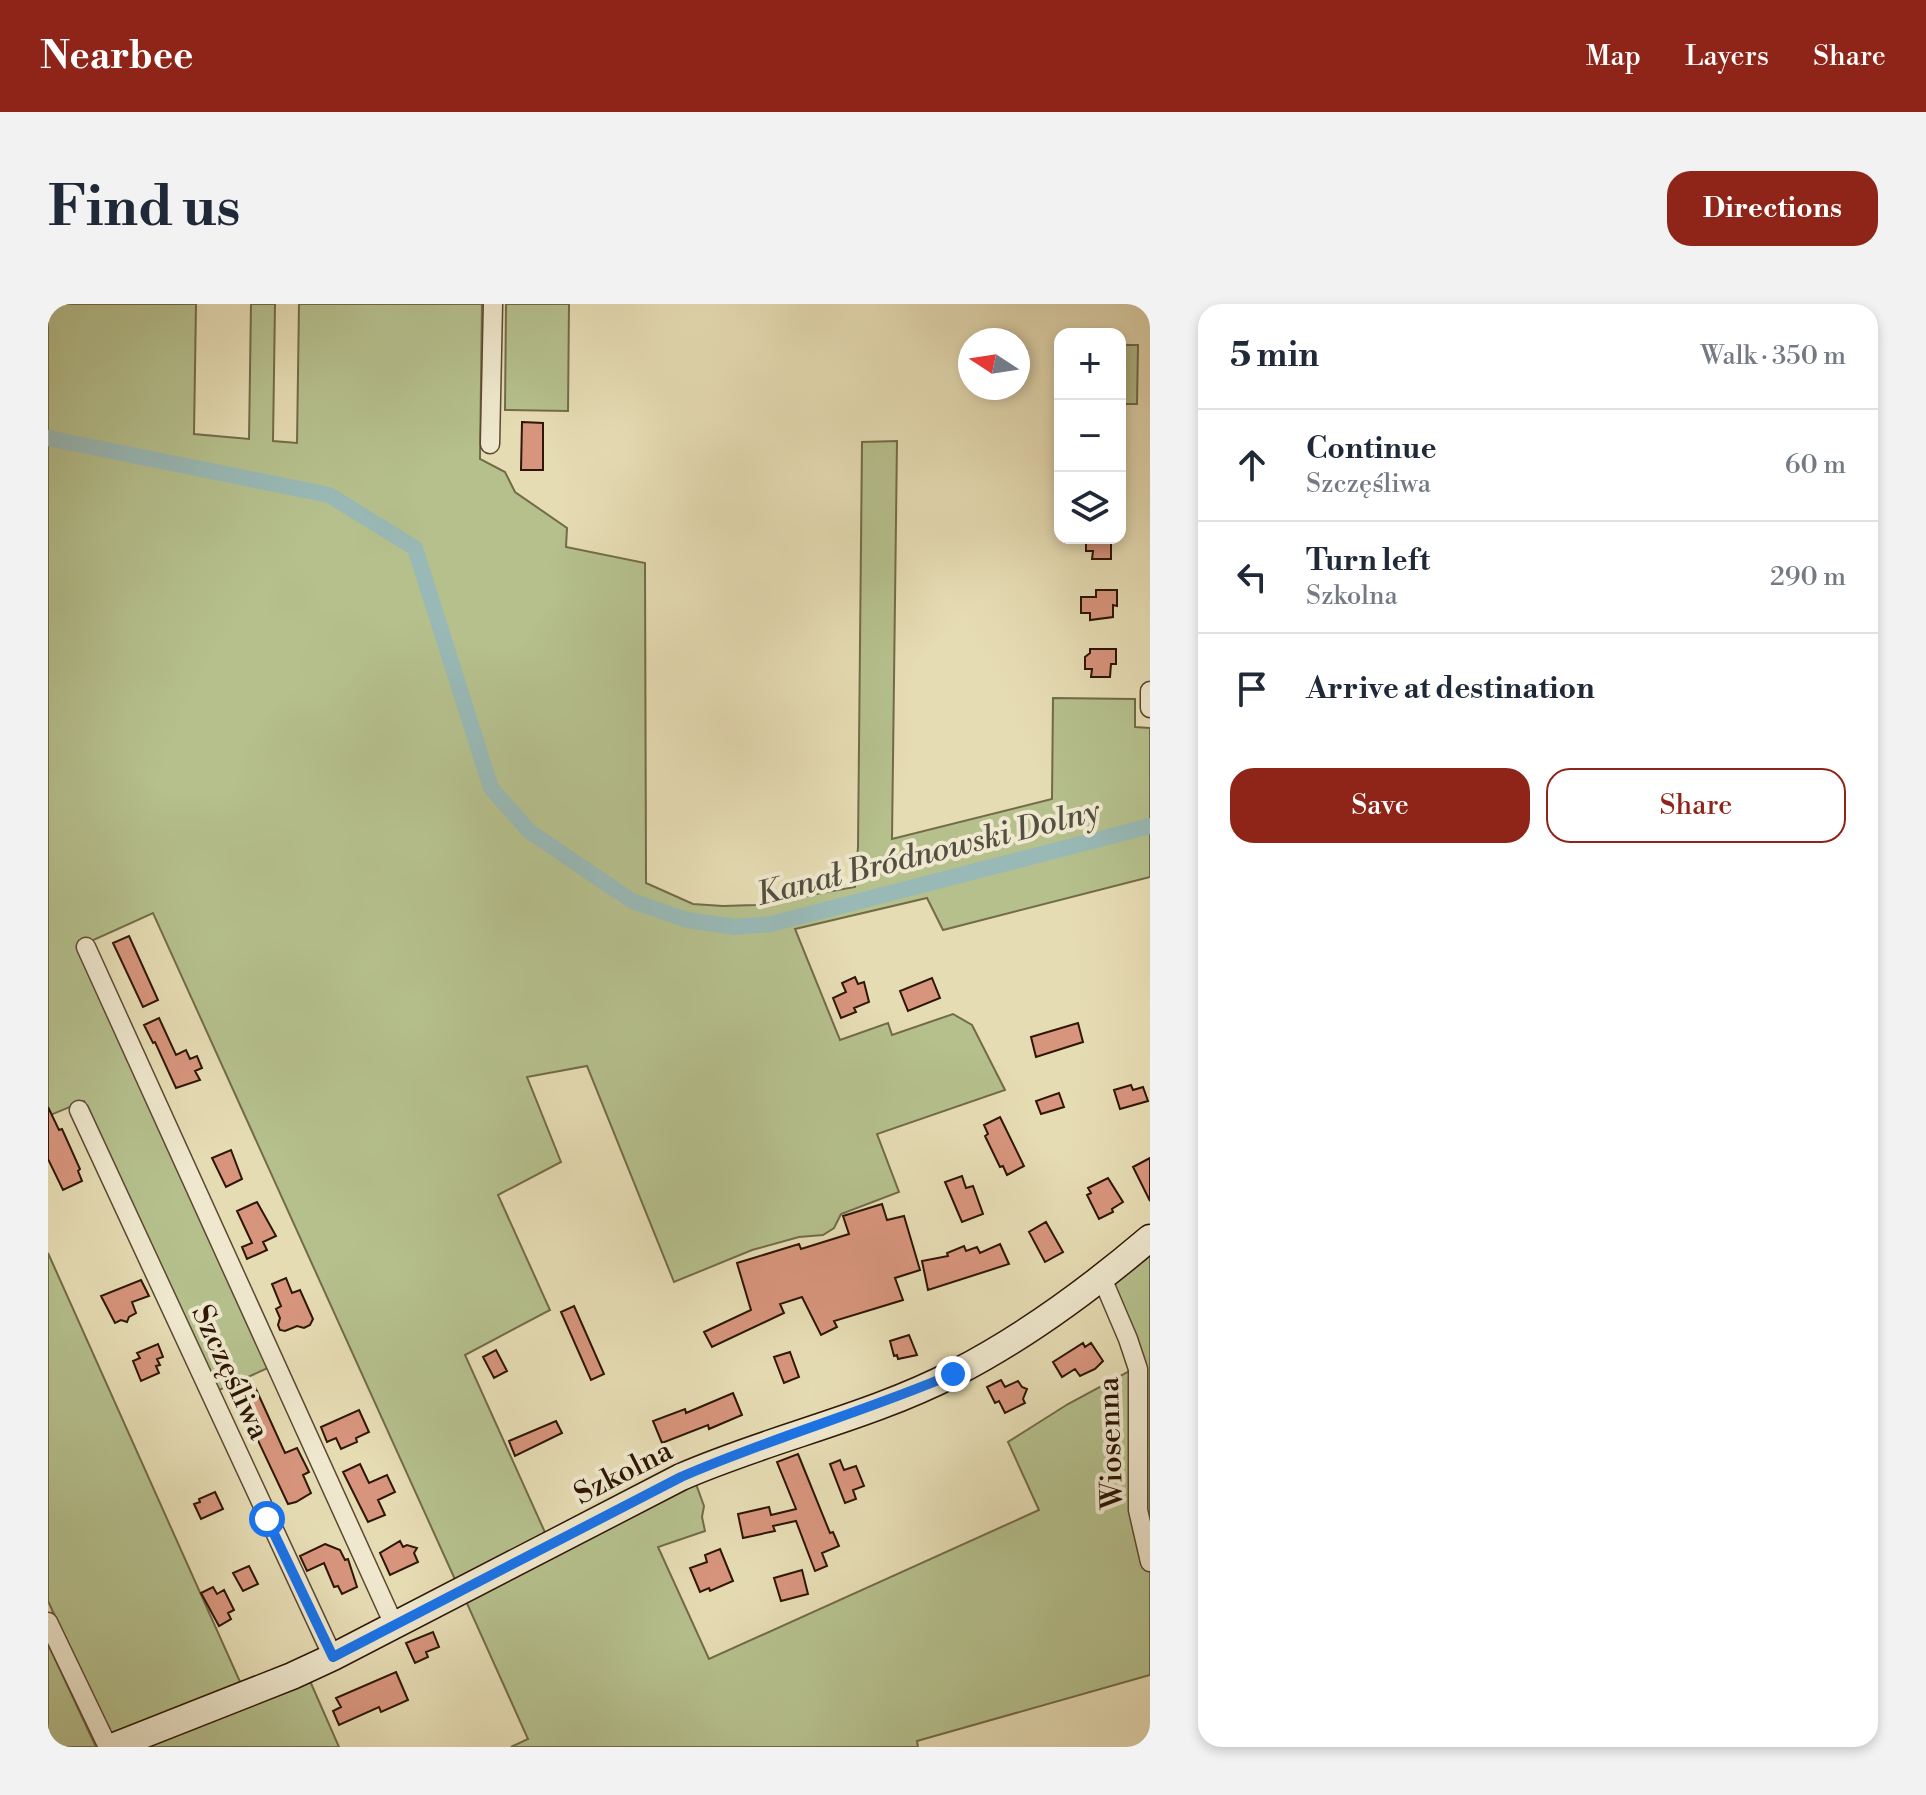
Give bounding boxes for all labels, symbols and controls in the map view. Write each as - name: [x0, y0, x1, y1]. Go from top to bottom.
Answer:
- text: Nearbee: [40, 33, 193, 80]
- text: Map: [1586, 39, 1641, 74]
- text: Layers: [1685, 39, 1769, 74]
- text: Share: [1813, 39, 1886, 74]
- button: Directions: [1667, 171, 1878, 246]
- text: Find us: [48, 173, 241, 243]
- north arrow: [958, 328, 1030, 400]
- map controls: [1054, 328, 1126, 544]
- button: +: [1054, 328, 1126, 400]
- text: 5 min: [1230, 335, 1319, 377]
- text: Walk · 350 m: [1701, 340, 1846, 372]
- button: −: [1054, 400, 1126, 472]
- text: Continue: [1306, 430, 1437, 468]
- icon: ahead: [1230, 443, 1274, 487]
- text: 60 m: [1785, 449, 1846, 481]
- text: Szczęśliwa: [1306, 468, 1431, 500]
- button: layers: [1054, 472, 1126, 544]
- text: Turn left: [1306, 542, 1430, 580]
- icon: left: [1230, 555, 1274, 599]
- text: 290 m: [1770, 561, 1846, 593]
- text: Szkolna: [1306, 580, 1398, 612]
- icon: arrive: [1230, 667, 1274, 711]
- text: Arrive at destination: [1306, 670, 1595, 708]
- button: Save: [1230, 768, 1530, 843]
- button: Share: [1546, 768, 1846, 843]
- water label: Kanał Bródnowski Dolny: [752, 791, 1105, 915]
- street label: Szczęśliwa: [182, 1299, 278, 1447]
- route end: [935, 1356, 971, 1392]
- street label: Wiosenna: [1090, 1375, 1132, 1511]
- street label: Szkolna: [568, 1432, 680, 1514]
- route start: [249, 1501, 285, 1537]

